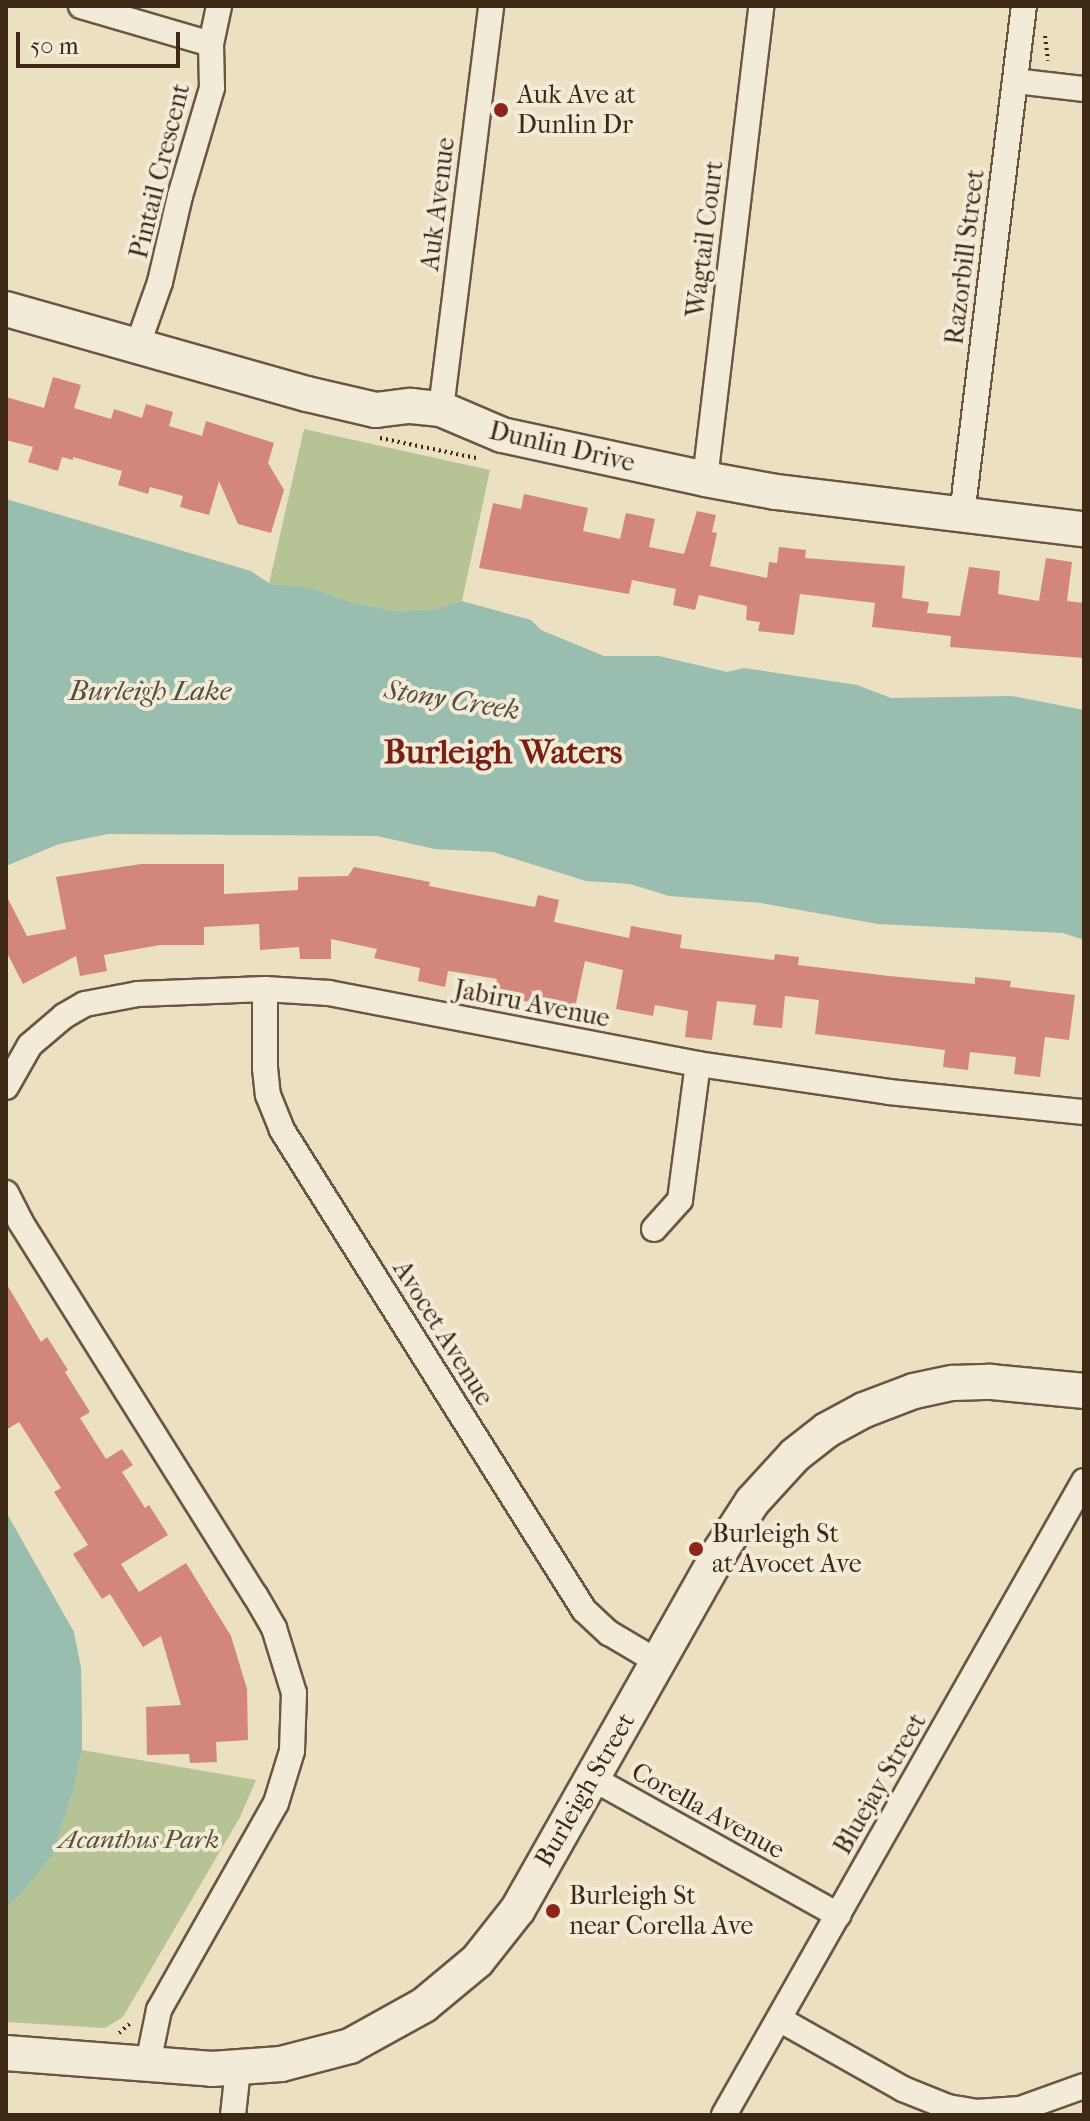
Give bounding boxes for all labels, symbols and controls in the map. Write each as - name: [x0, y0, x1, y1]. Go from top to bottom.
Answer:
- scale bar: [20, 16, 184, 66]
- text: 50 m: [30, 32, 79, 60]
- place label: Auk Ave at Dunlin Dr: [517, 79, 636, 140]
- street label: Pintail Crescent: [123, 80, 197, 262]
- marker: Auk Ave at Dunlin Dr: [492, 101, 510, 119]
- street label: Auk Avenue: [414, 136, 462, 272]
- street label: Wagtail Court: [680, 159, 730, 319]
- street label: Razorbill Street: [939, 167, 991, 347]
- street label: Dunlin Drive: [486, 415, 638, 479]
- water label: Stony Creek: [382, 673, 522, 727]
- water label: Burleigh Lake: [69, 674, 231, 708]
- district label: Burleigh Waters: [384, 733, 622, 773]
- street label: Jabiru Avenue: [452, 974, 612, 1034]
- street label: Avocet Avenue: [386, 1255, 500, 1411]
- place label: Burleigh St at Avocet Ave: [712, 1518, 862, 1580]
- marker: Burleigh St at Avocet Ave: [687, 1540, 705, 1558]
- street label: Burleigh Street: [528, 1707, 642, 1873]
- street label: Bluejay Street: [827, 1708, 933, 1860]
- street label: Corella Avenue: [626, 1756, 790, 1866]
- park label: Acanthus Park: [59, 1824, 219, 1856]
- place label: Burleigh St near Corella Ave: [569, 1880, 753, 1942]
- marker: Burleigh St near Corella Ave: [544, 1902, 562, 1920]

